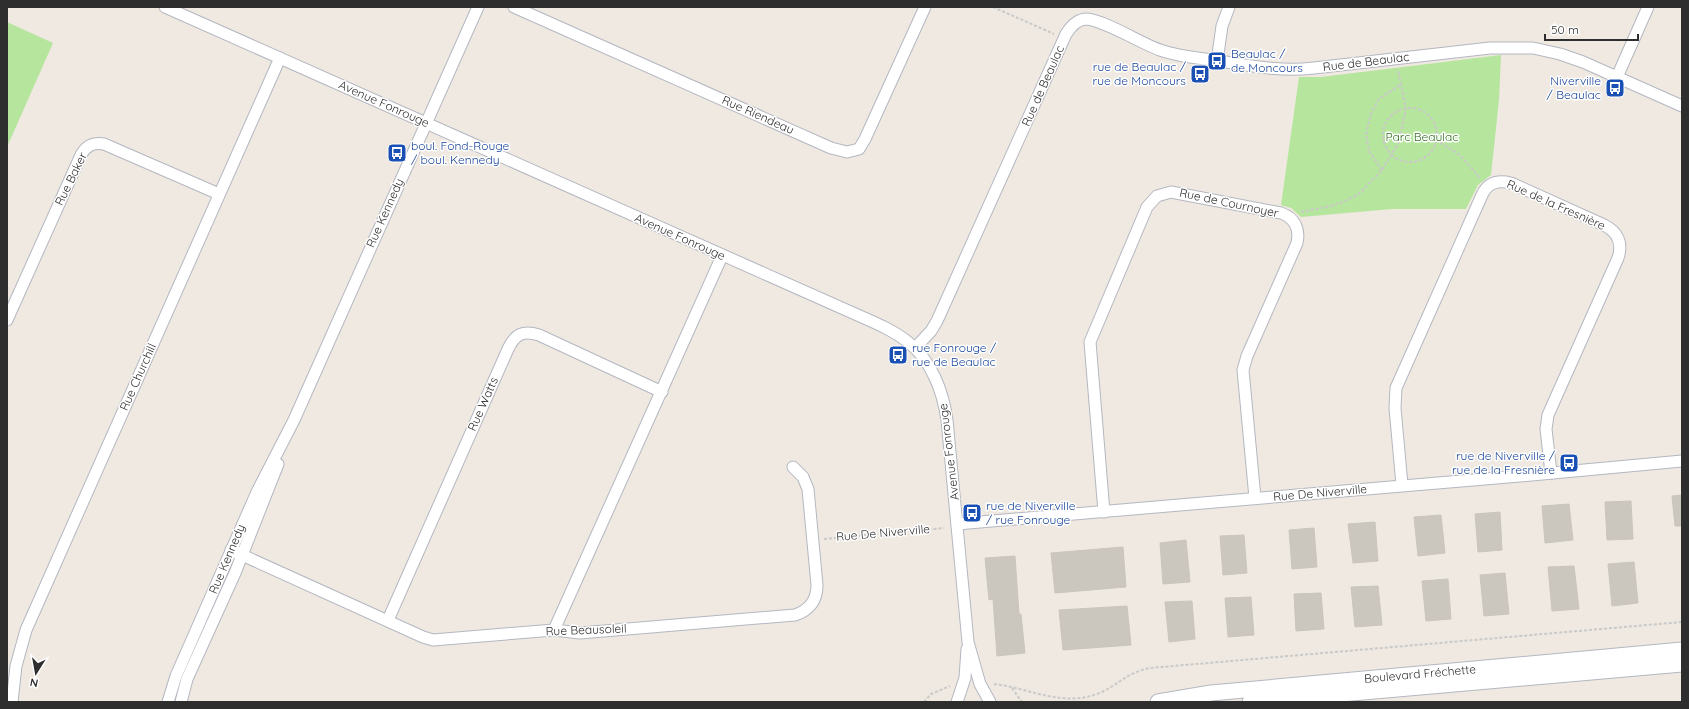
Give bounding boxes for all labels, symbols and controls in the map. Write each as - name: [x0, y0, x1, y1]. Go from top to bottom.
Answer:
- scale bar: [1545, 16, 1638, 42]
- text: 50 m: [1551, 22, 1579, 37]
- street label: Rue de Beaulac: [1018, 43, 1067, 129]
- place label: Beaulac / de Moncours: [1231, 46, 1303, 75]
- street label: Rue de Beaulac: [1322, 49, 1410, 74]
- bus stop icon: Beaulac / de Moncours: [1206, 50, 1228, 72]
- place label: rue de Beaulac / rue de Moncours: [1093, 59, 1187, 88]
- bus stop icon: rue de Beaulac / rue de Moncours: [1189, 63, 1211, 85]
- place label: Niverville / Beaulac: [1547, 73, 1601, 102]
- street label: Avenue Fonrouge: [337, 77, 432, 130]
- bus stop icon: Niverville / Beaulac: [1604, 77, 1626, 99]
- street label: Rue Riendeau: [720, 92, 797, 137]
- park label: Parc Beaulac: [1385, 129, 1459, 144]
- place label: boul. Fond-Rouge / boul. Kennedy: [411, 138, 509, 167]
- bus stop icon: boul. Fond-Rouge / boul. Kennedy: [386, 142, 408, 164]
- street label: Rue Baker: [51, 149, 90, 208]
- street label: Rue Kennedy: [363, 176, 406, 250]
- street label: Rue de la Fresnière: [1505, 176, 1608, 233]
- street label: Rue de Cournoyer: [1178, 185, 1280, 220]
- street label: Avenue Fonrouge: [633, 210, 728, 263]
- place label: rue Fonrouge / rue de Beaulac: [912, 340, 997, 369]
- street label: Rue Churchill: [116, 341, 159, 413]
- bus stop icon: rue Fonrouge / rue de Beaulac: [887, 344, 909, 366]
- street label: Rue Watts: [464, 374, 501, 433]
- street label: Avenue Fonrouge: [935, 403, 962, 501]
- place label: rue de Niverville / rue de la Fresnière: [1452, 448, 1556, 477]
- bus stop icon: rue de Niverville / rue de la Fresnière: [1558, 452, 1580, 474]
- street label: Rue De Niverville: [1272, 481, 1368, 504]
- place label: rue de Niverville / rue Fonrouge: [986, 498, 1076, 527]
- bus stop icon: rue de Niverville / rue Fonrouge: [961, 502, 983, 524]
- street label: Rue De Niverville: [835, 521, 931, 544]
- street label: Rue Kennedy: [205, 522, 248, 596]
- street label: Rue Beausoleil: [545, 621, 627, 638]
- north arrow: [16, 653, 56, 693]
- street label: Boulevard Fréchette: [1363, 661, 1477, 686]
- text: N: [29, 675, 39, 690]

